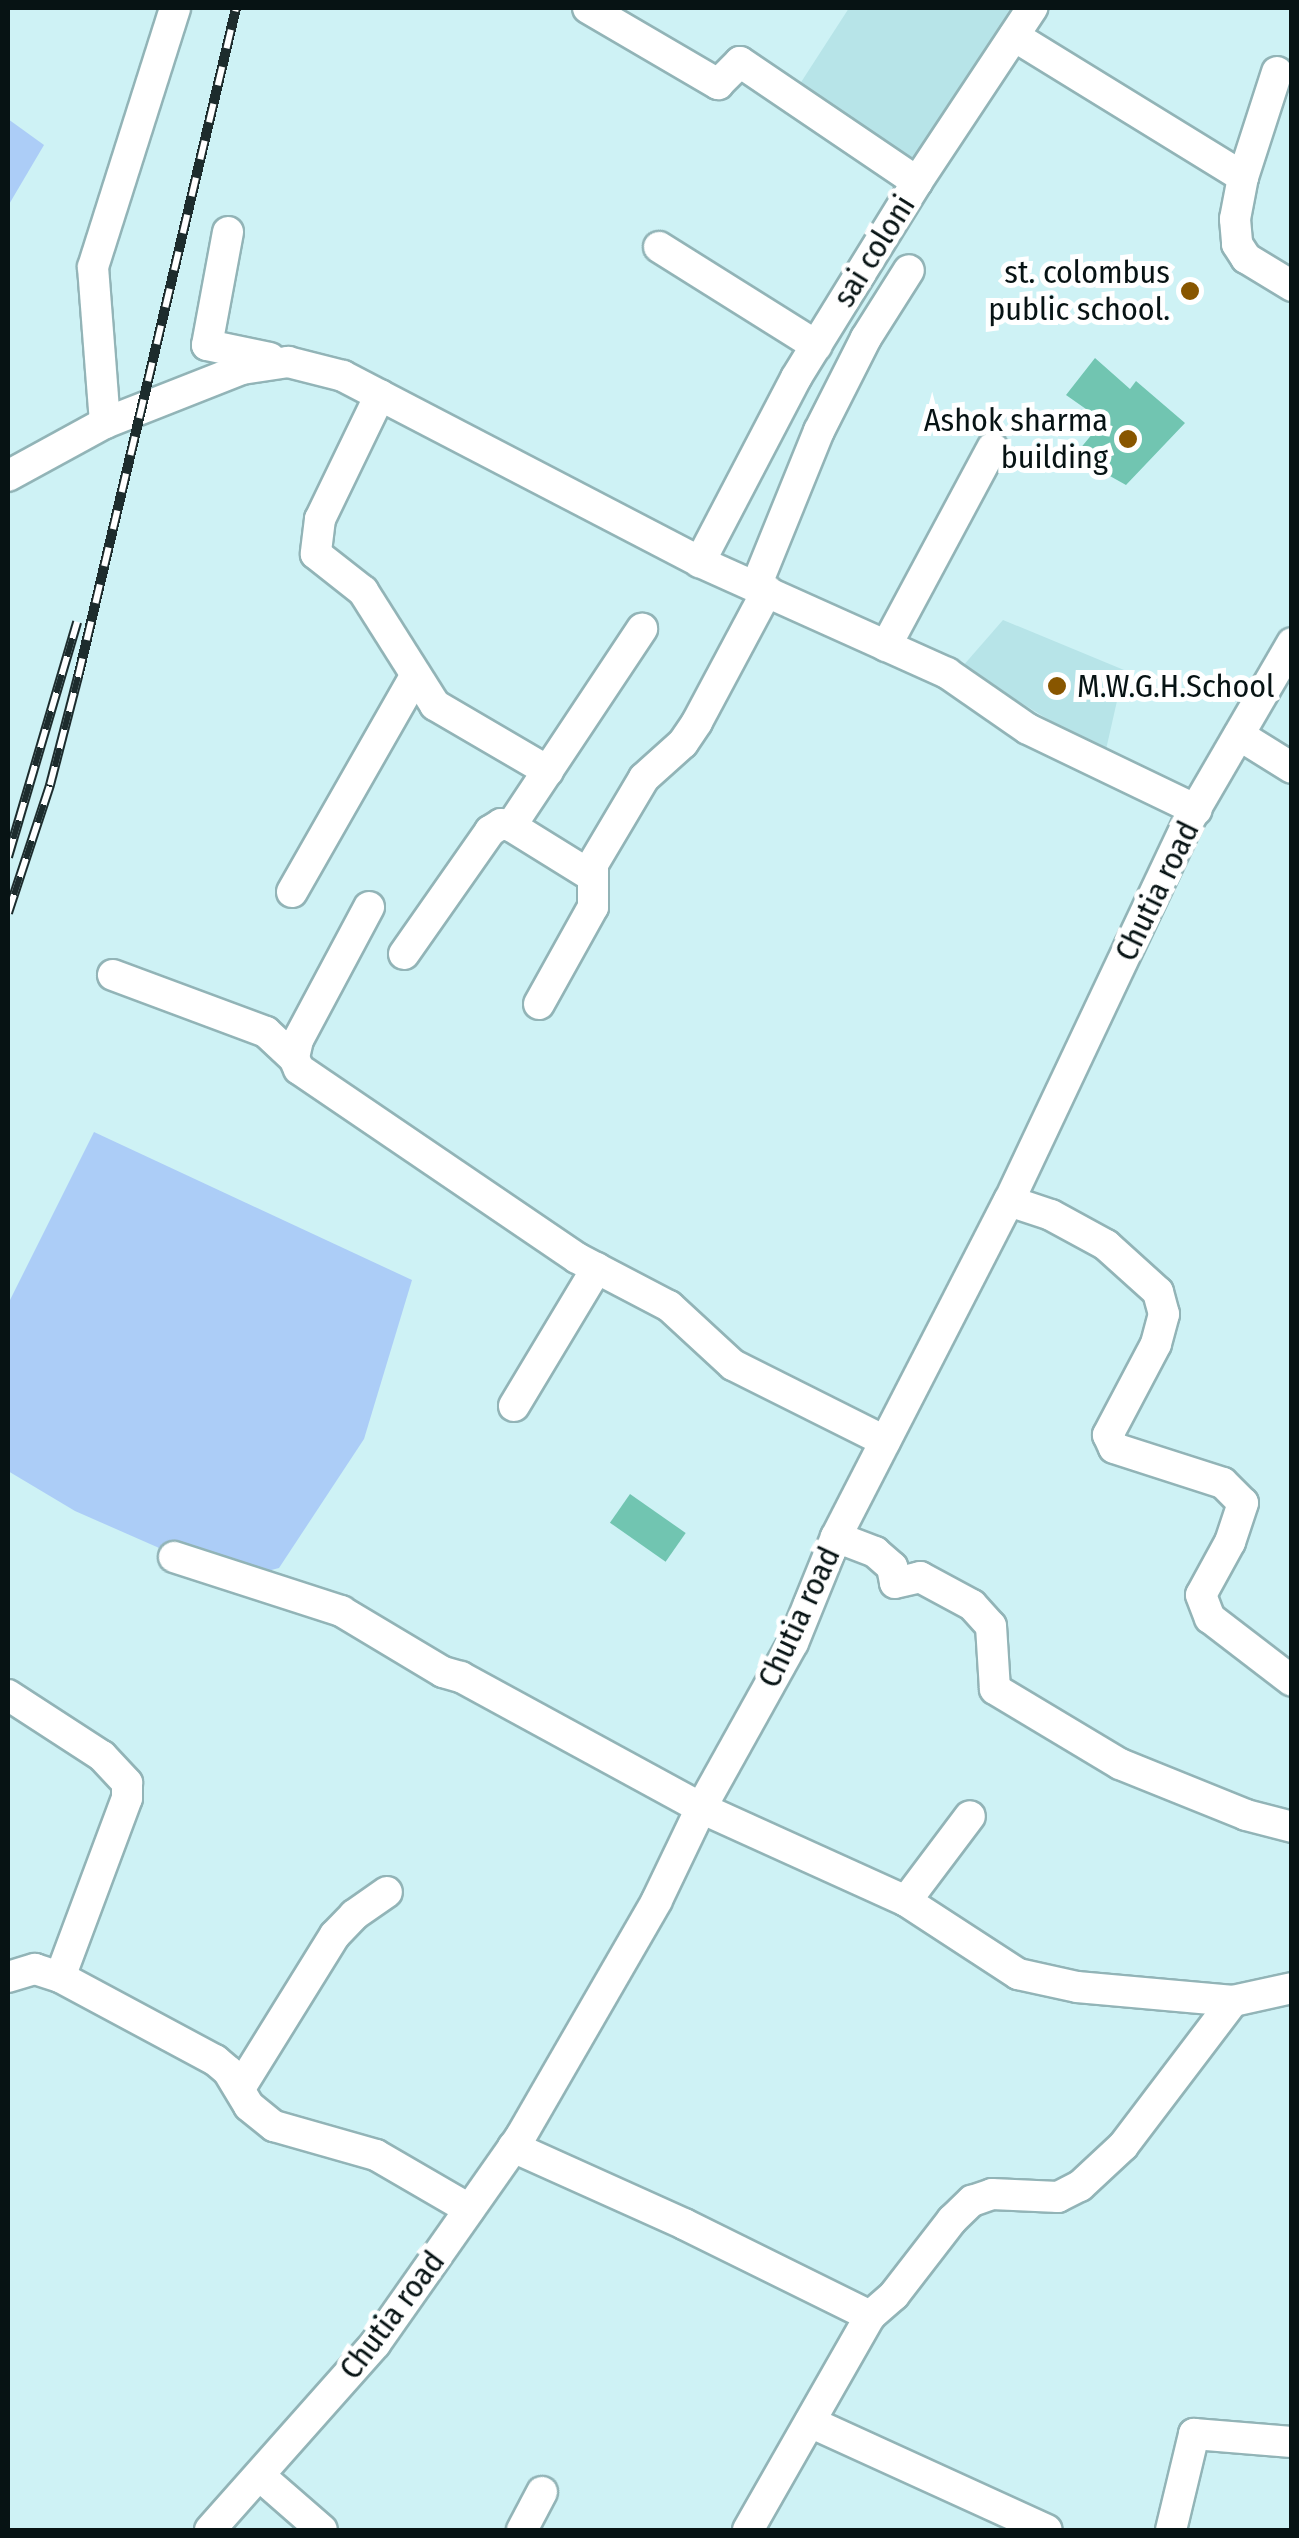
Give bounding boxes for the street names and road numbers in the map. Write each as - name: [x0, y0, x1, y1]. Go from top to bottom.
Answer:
- street label: sai coloni: [825, 188, 923, 314]
- street label: Chutia road: [1107, 815, 1207, 967]
- street label: Chutia road: [750, 1540, 848, 1694]
- street label: Chutia road: [331, 2243, 453, 2387]

